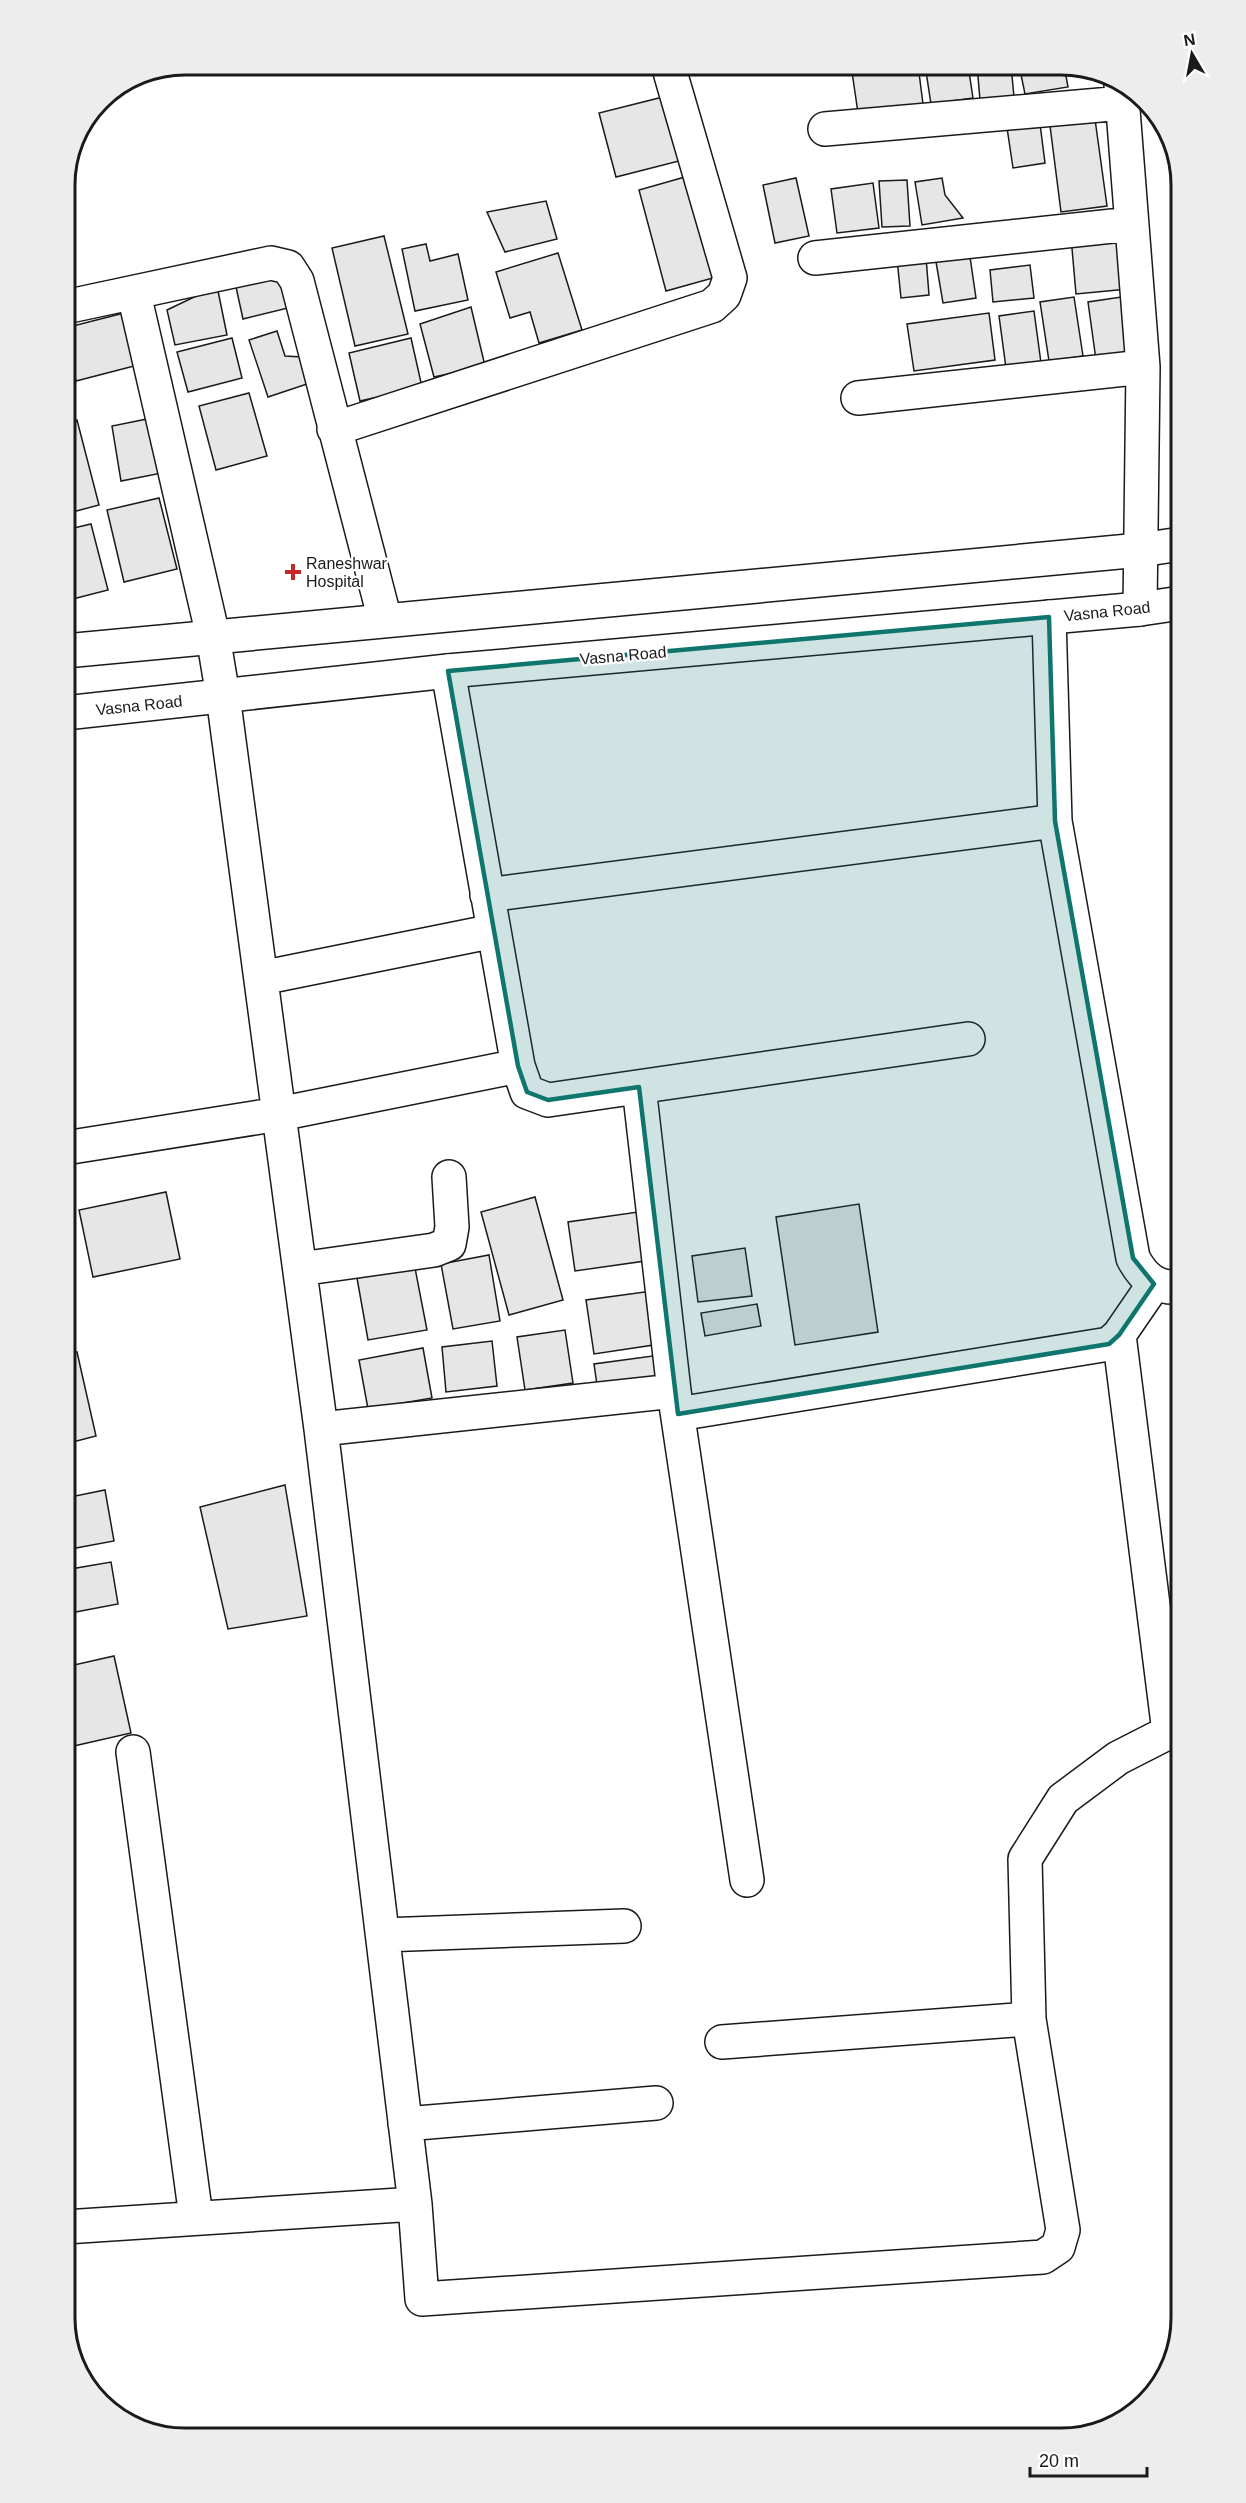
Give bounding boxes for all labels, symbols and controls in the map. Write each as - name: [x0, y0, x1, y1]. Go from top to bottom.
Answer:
- north arrow: [1162, 24, 1222, 84]
- text: N: [1182, 30, 1197, 49]
- place label: Raneshwar Hospital: [306, 555, 388, 590]
- marker: Raneshwar Hospital: [284, 563, 302, 581]
- street label: Vasna Road: [1063, 599, 1151, 624]
- street label: Vasna Road: [579, 643, 667, 668]
- street label: Vasna Road: [95, 693, 183, 718]
- scale bar: [1030, 2440, 1147, 2478]
- text: 20 m: [1039, 2451, 1079, 2471]

